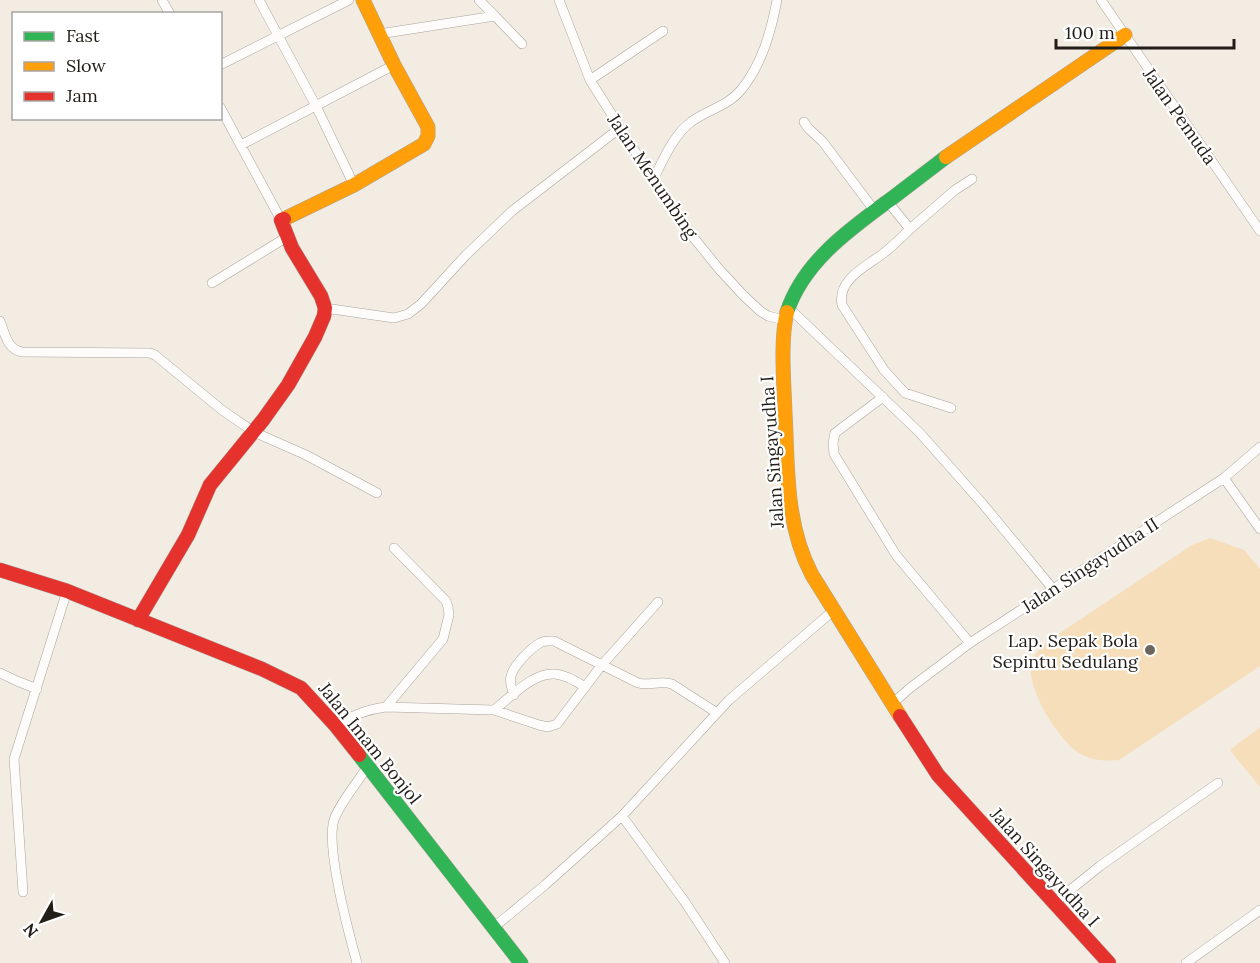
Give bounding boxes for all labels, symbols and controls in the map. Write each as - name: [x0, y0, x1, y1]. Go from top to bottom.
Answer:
- legend: [12, 12, 222, 120]
- scale bar: [1056, 12, 1234, 50]
- text: 100 m: [1065, 21, 1115, 44]
- text: Fast: [66, 24, 100, 47]
- text: Slow: [66, 54, 106, 77]
- street label: Jalan Pemuda: [1138, 62, 1222, 169]
- text: Jam: [65, 84, 98, 107]
- street label: Jalan Menumbing: [602, 108, 704, 244]
- street label: Jalan Singayudha I: [755, 375, 789, 530]
- street label: Jalan Singayudha II: [1016, 512, 1163, 618]
- place label: Lap. Sepak Bola Sepintu Sedulang: [993, 629, 1139, 673]
- marker: Lap. Sepak Bola Sepintu Sedulang: [1143, 643, 1157, 657]
- street label: Jalan Imam Bonjol: [313, 677, 426, 809]
- street label: Jalan Singayudha I: [985, 802, 1105, 931]
- north arrow: [12, 891, 72, 951]
- text: N: [19, 919, 42, 942]

